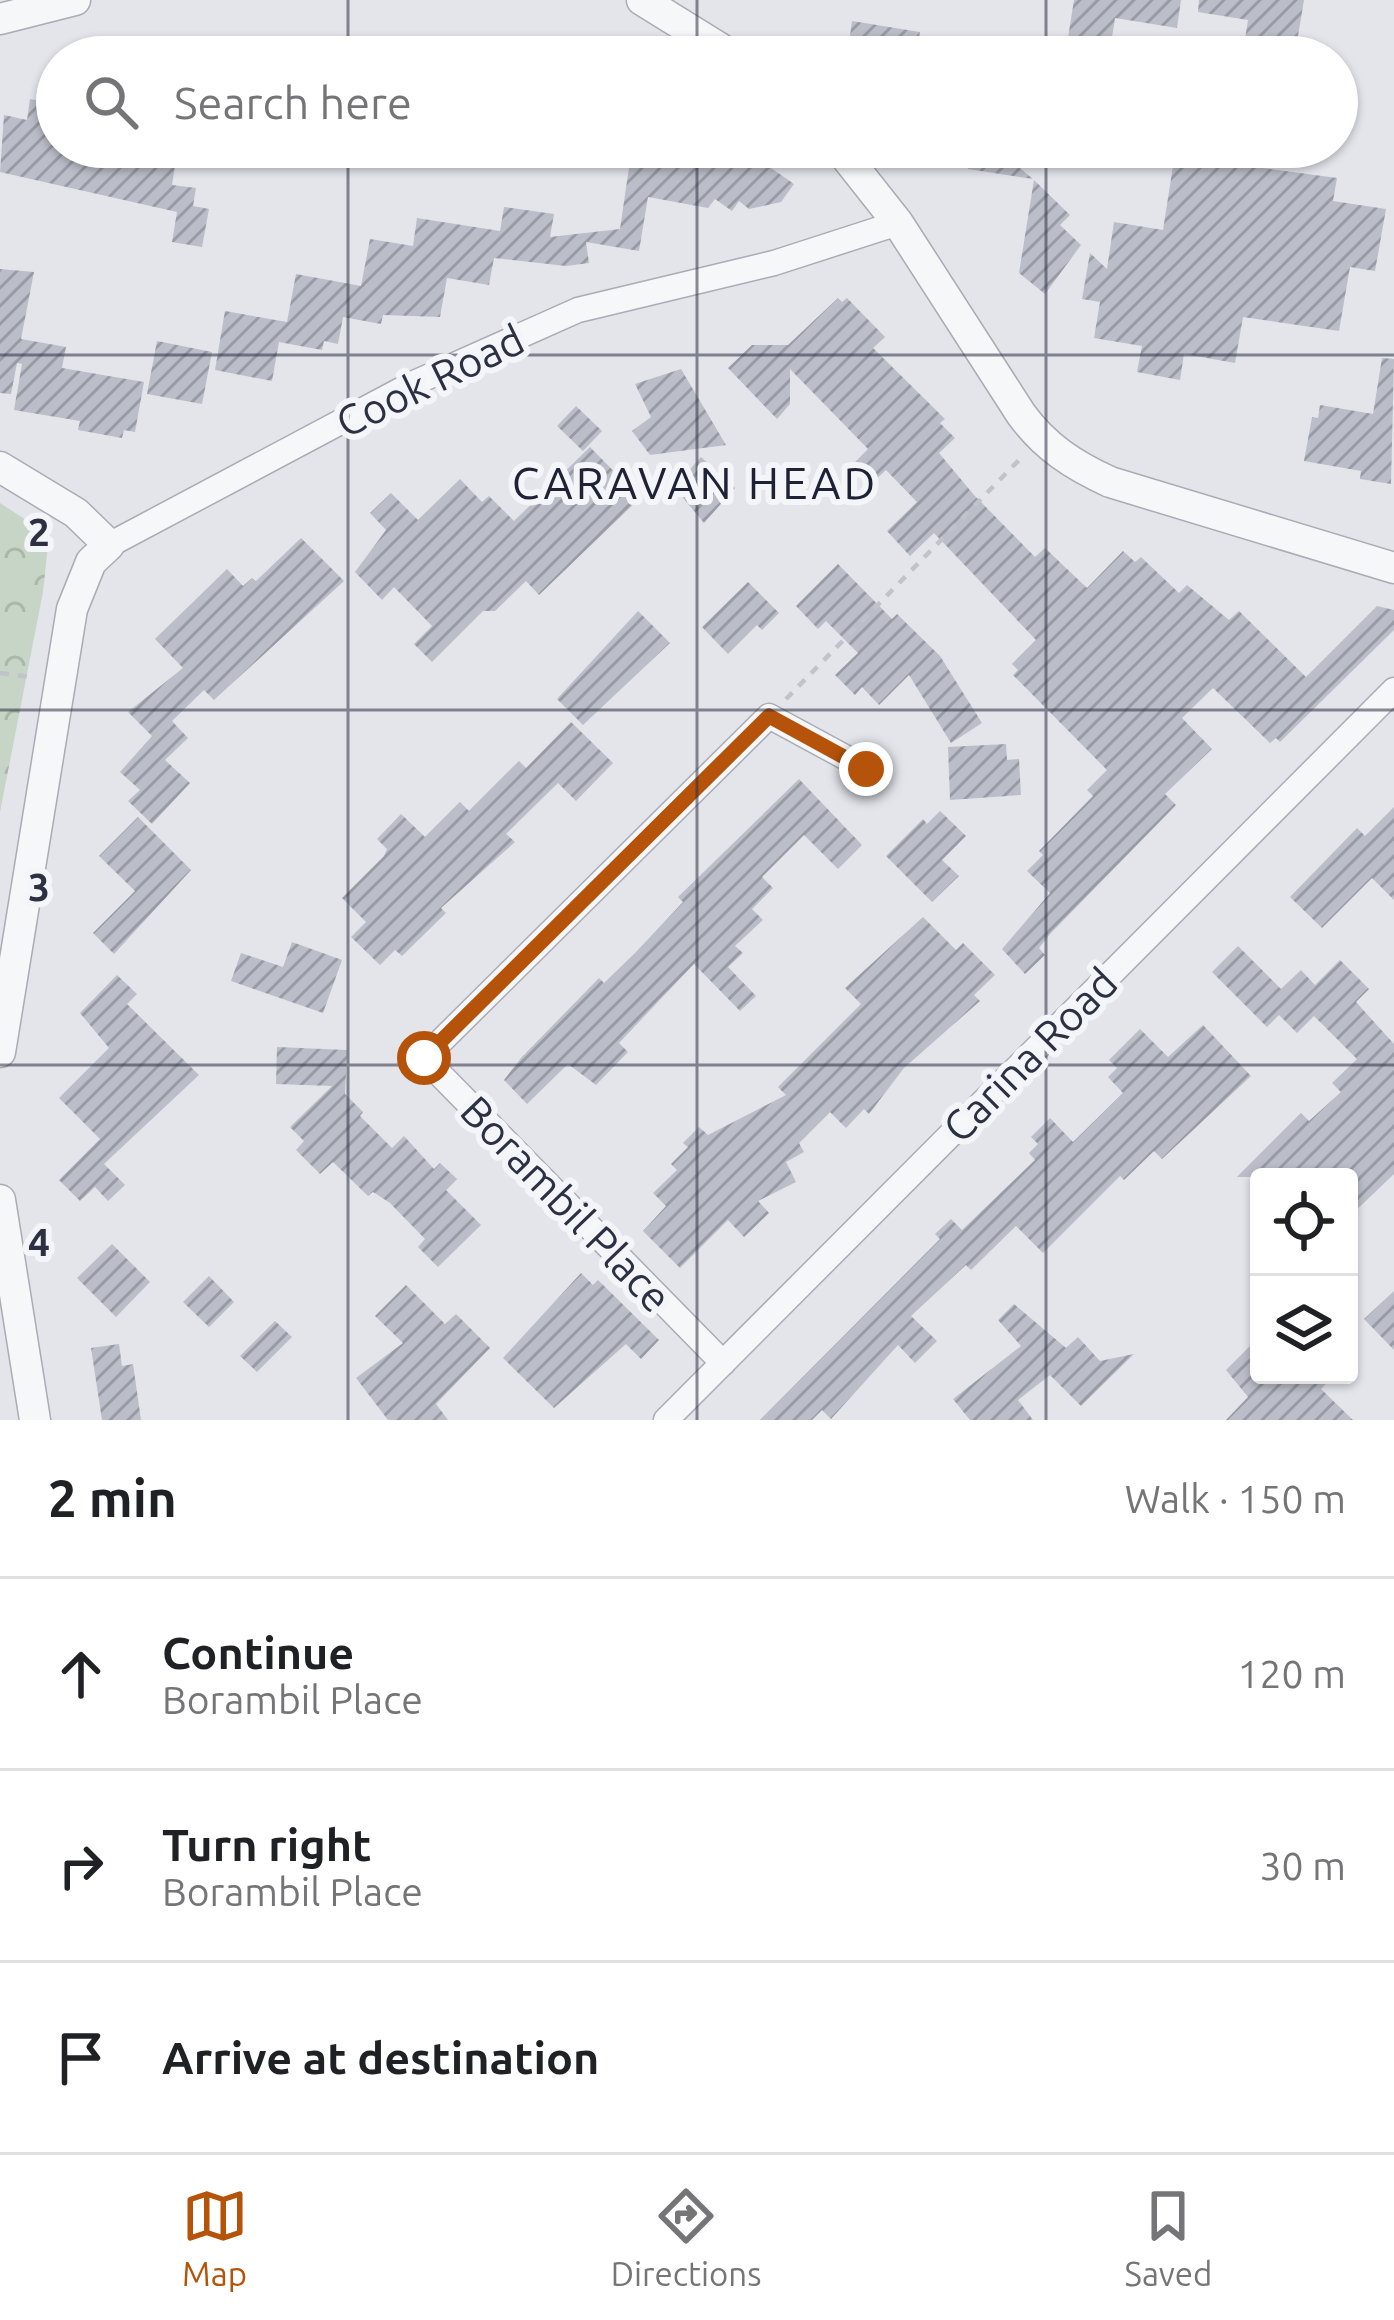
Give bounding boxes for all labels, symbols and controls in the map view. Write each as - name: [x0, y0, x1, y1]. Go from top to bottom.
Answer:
- search box: [36, 36, 1358, 168]
- icon: search: [78, 69, 144, 135]
- text: Search here: [174, 77, 412, 128]
- street label: Cook Road: [328, 315, 531, 446]
- district label: CARAVAN HEAD: [512, 457, 878, 508]
- text: 2: [28, 510, 50, 553]
- route end: [839, 742, 893, 796]
- text: 3: [28, 865, 50, 908]
- street label: Carina Road: [933, 958, 1126, 1151]
- route start: [397, 1031, 451, 1085]
- street label: Borambil Place: [452, 1086, 681, 1321]
- map controls: [1250, 1168, 1358, 1384]
- button: locate: [1250, 1168, 1358, 1276]
- text: 4: [28, 1220, 50, 1263]
- button: layers: [1250, 1276, 1358, 1384]
- text: 2 min: [48, 1469, 177, 1527]
- text: Walk · 150 m: [1125, 1477, 1346, 1520]
- text: Continue: [162, 1627, 354, 1678]
- icon: ahead: [48, 1641, 114, 1707]
- text: 120 m: [1237, 1652, 1346, 1695]
- text: Borambil Place: [162, 1678, 423, 1721]
- text: Turn right: [162, 1819, 371, 1870]
- icon: right: [48, 1833, 114, 1899]
- text: 30 m: [1259, 1844, 1346, 1887]
- text: Borambil Place: [162, 1870, 423, 1913]
- icon: arrive: [48, 2025, 114, 2091]
- text: Arrive at destination: [162, 2032, 599, 2083]
- tab: Map: [182, 2183, 248, 2292]
- tab: Directions: [611, 2183, 761, 2292]
- tab: Saved: [1125, 2183, 1212, 2292]

